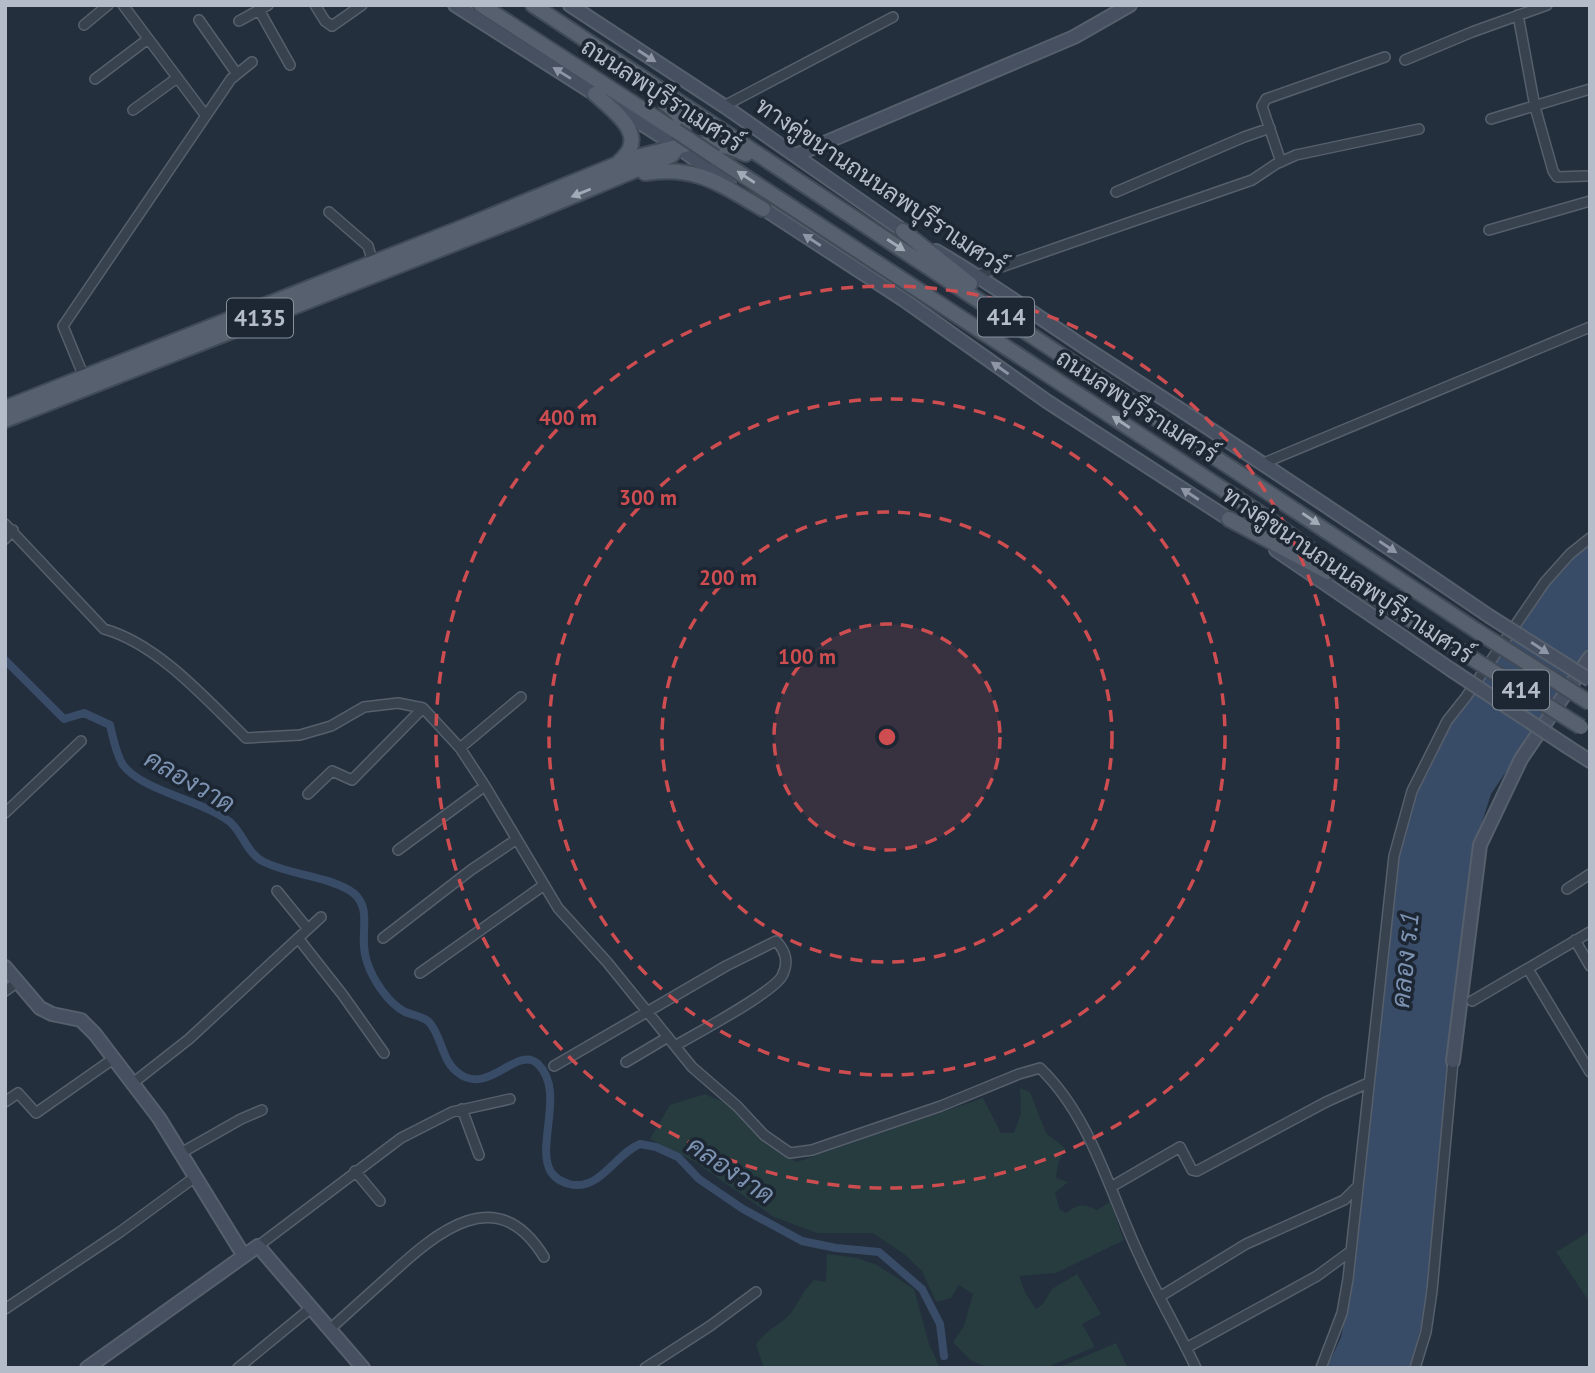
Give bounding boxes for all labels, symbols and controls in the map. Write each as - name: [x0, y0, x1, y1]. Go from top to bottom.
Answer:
- street label: ถนนลพบุรีราเมศวร์: [575, 31, 749, 159]
- one-way arrow: [637, 50, 657, 63]
- one-way arrow: [552, 67, 571, 80]
- street label: ทางคู่ขนานถนนลพบุรีราเมศวร์: [749, 90, 1013, 283]
- one-way arrow: [737, 170, 755, 184]
- one-way arrow: [571, 187, 592, 198]
- one-way arrow: [802, 234, 822, 247]
- one-way arrow: [887, 239, 906, 252]
- road number: 4135: [227, 298, 293, 338]
- road number: 414: [978, 298, 1034, 336]
- street label: ถนนลพบุรีราเมศวร์: [1050, 342, 1224, 470]
- one-way arrow: [991, 361, 1009, 375]
- text: 400 m: [539, 404, 597, 431]
- one-way arrow: [1111, 416, 1131, 429]
- street label: ทางคู่ขนานถนนลพบุรีราเมศวร์: [1216, 479, 1480, 672]
- text: 300 m: [619, 484, 677, 511]
- one-way arrow: [1180, 487, 1199, 500]
- one-way arrow: [1301, 513, 1321, 526]
- one-way arrow: [1379, 540, 1397, 554]
- text: 200 m: [699, 564, 757, 591]
- one-way arrow: [1530, 641, 1549, 654]
- text: 100 m: [778, 643, 836, 670]
- road number: 414: [1493, 670, 1549, 710]
- centre of rings: [875, 725, 899, 749]
- water label: คลองวาด: [139, 741, 241, 820]
- water label: คลอง ร.1: [1383, 910, 1426, 1010]
- water label: คลองวาด: [681, 1128, 782, 1211]

